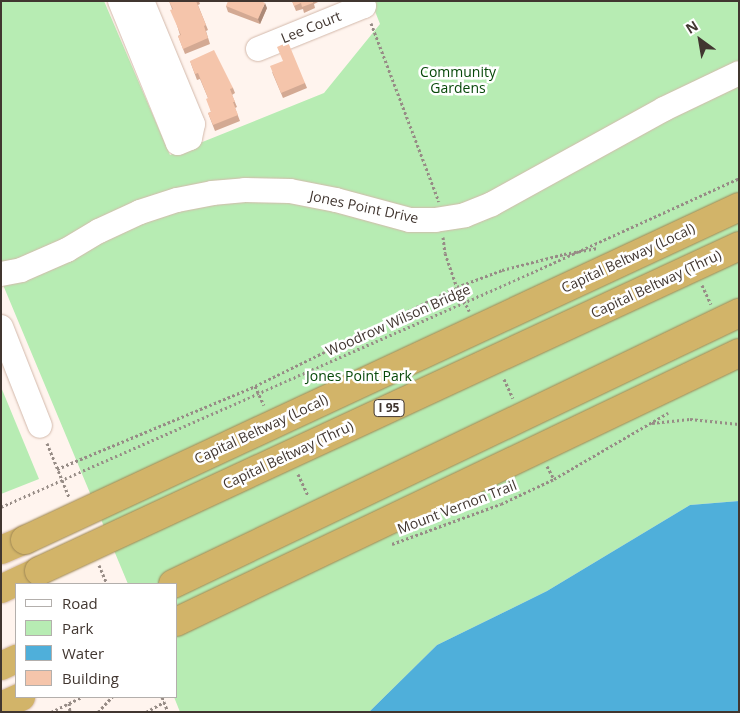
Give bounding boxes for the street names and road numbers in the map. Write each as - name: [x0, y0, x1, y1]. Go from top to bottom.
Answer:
- street label: Lee Court: [279, 7, 343, 47]
- street label: Jones Point Drive: [308, 187, 420, 227]
- street label: Capital Beltway (Local): [559, 220, 697, 296]
- street label: Capital Beltway (Thru): [588, 246, 724, 322]
- street label: Woodrow Wilson Bridge: [323, 280, 473, 360]
- street label: Capital Beltway (Local): [192, 391, 330, 467]
- road number: I 95: [373, 398, 405, 418]
- street label: Capital Beltway (Thru): [220, 417, 356, 493]
- street label: Mount Vernon Trail: [395, 477, 519, 537]

